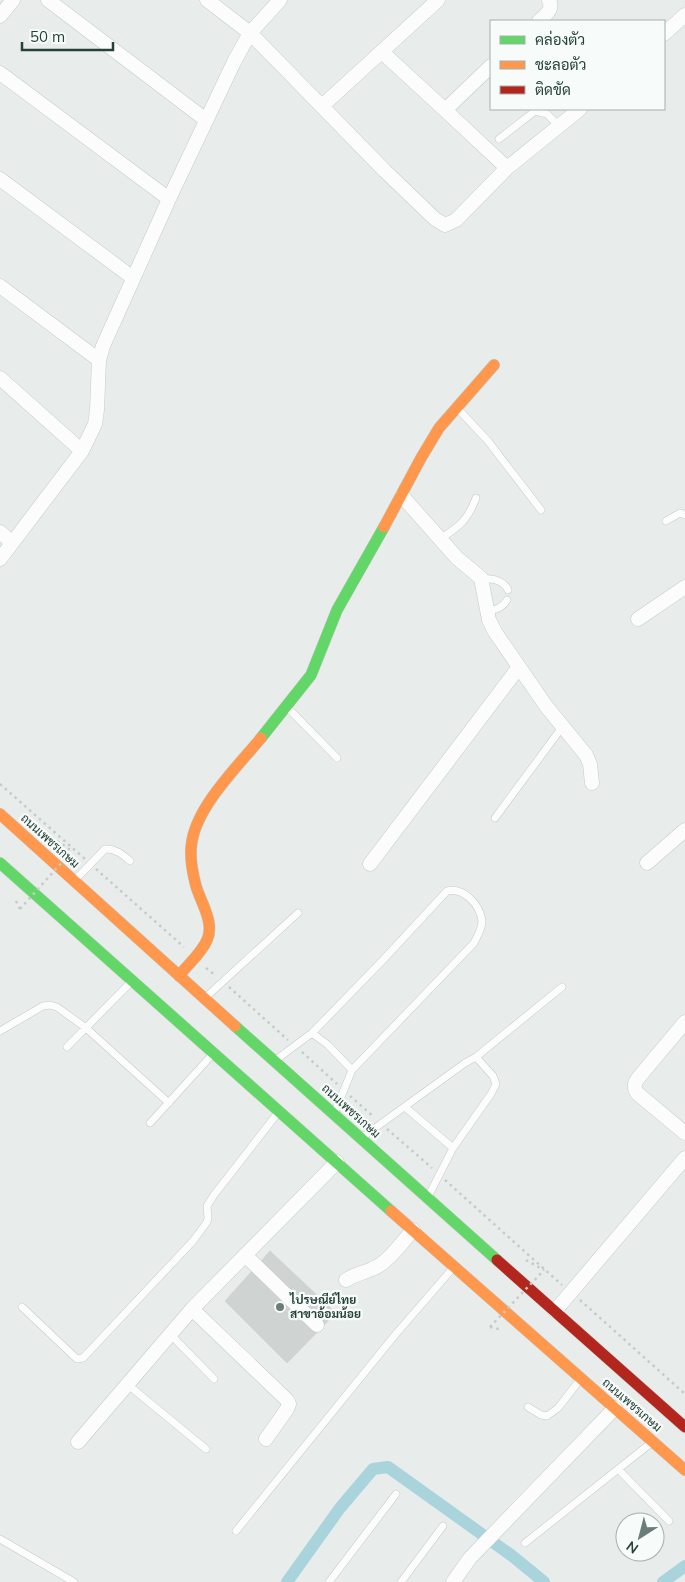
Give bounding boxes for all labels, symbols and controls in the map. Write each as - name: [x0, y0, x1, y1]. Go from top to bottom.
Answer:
- scale bar: [22, 20, 114, 52]
- legend: [490, 20, 665, 110]
- text: 50 m: [30, 27, 65, 46]
- text: คล่องตัว: [535, 30, 585, 49]
- text: ชะลอตัว: [535, 55, 586, 74]
- text: ติดขัด: [535, 80, 571, 99]
- street label: ถนนเพชรเกษม: [18, 810, 83, 871]
- street label: ถนนเพชรเกษม: [319, 1080, 384, 1141]
- place label: ไปรษณีย์ไทย สาขาอ้อมน้อย: [289, 1292, 361, 1321]
- marker: ไปรษณีย์ไทย สาขาอ้อมน้อย: [274, 1301, 286, 1313]
- street label: ถนนเพชรเกษม: [600, 1375, 665, 1435]
- north arrow: [615, 1512, 665, 1562]
- text: N: [623, 1537, 642, 1558]

